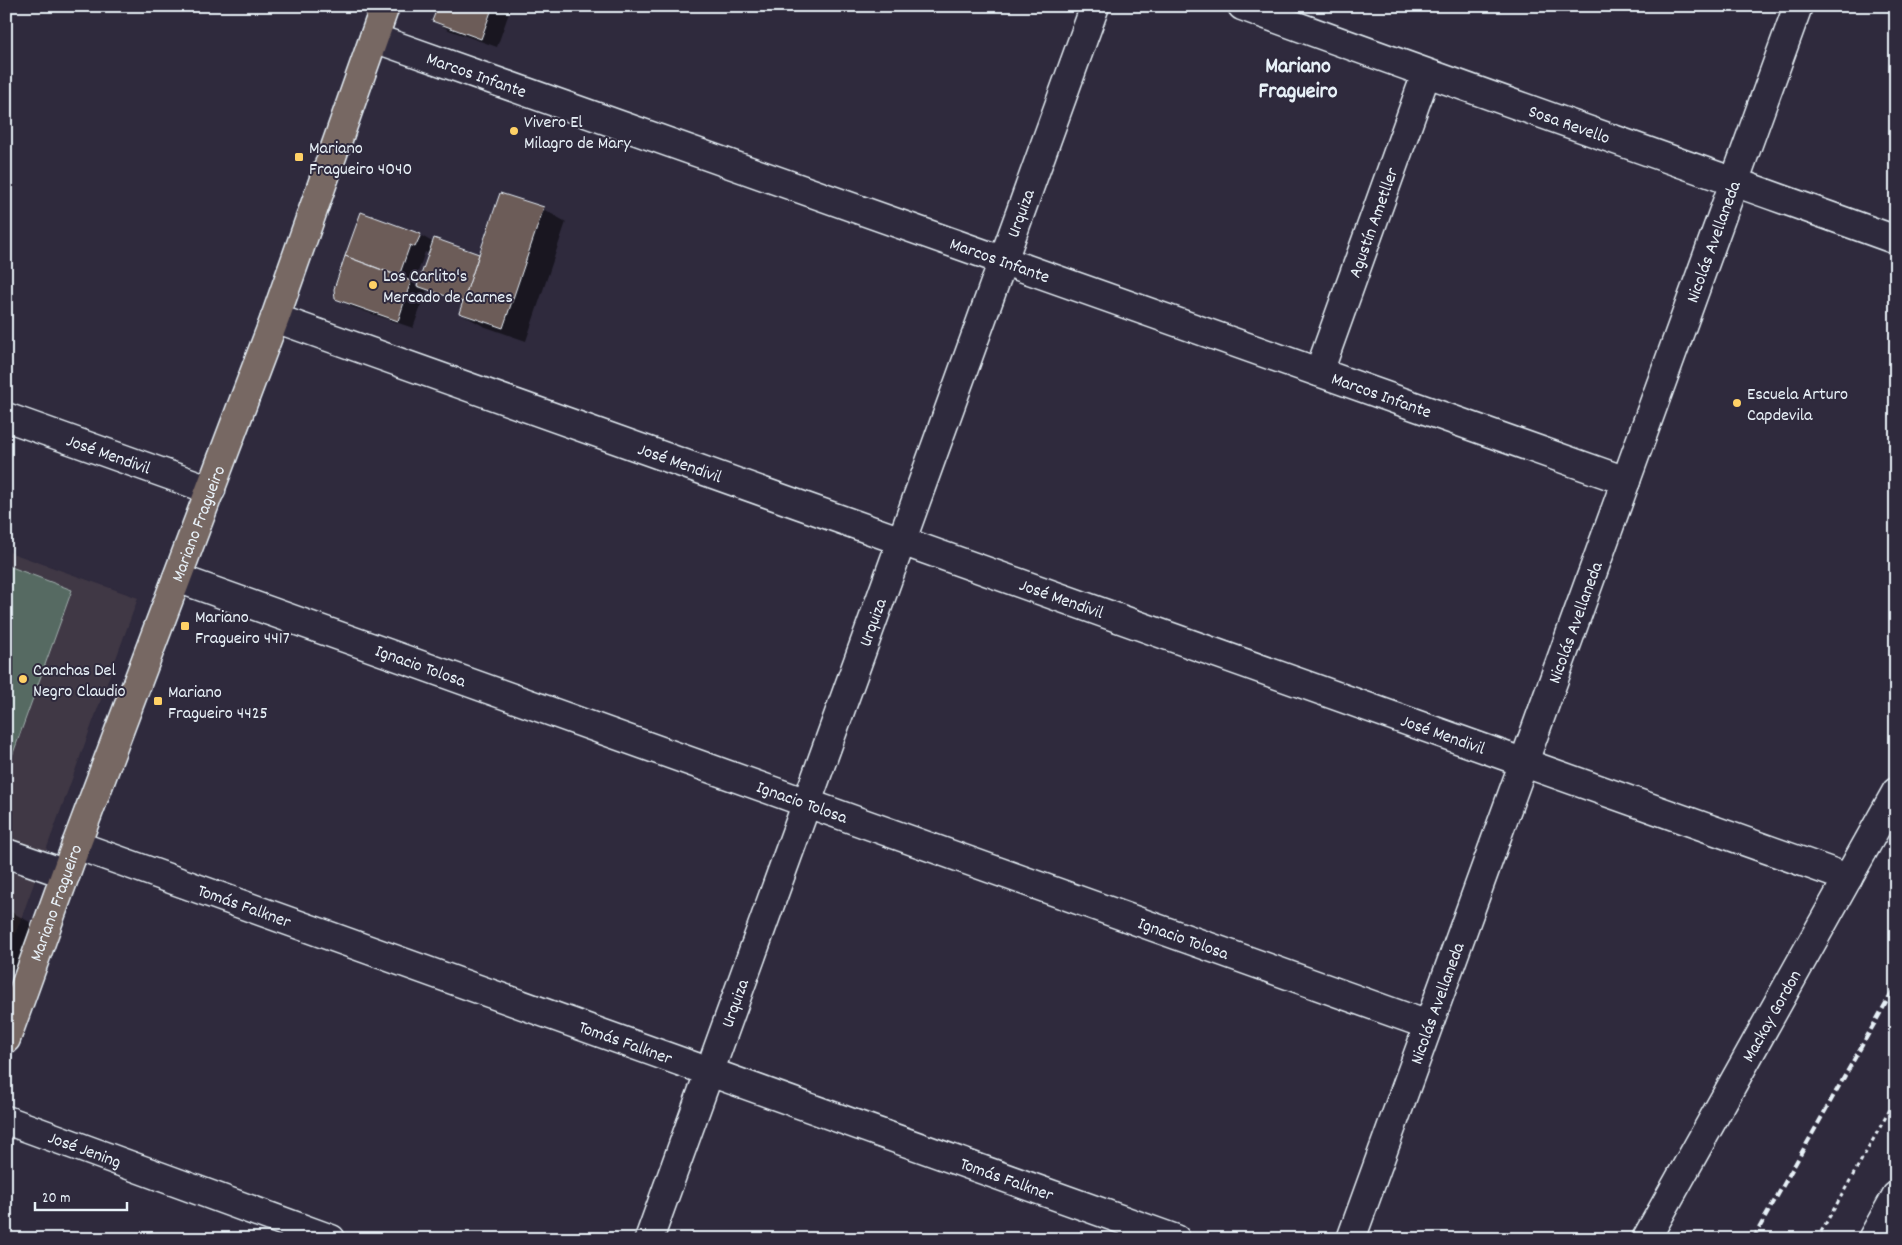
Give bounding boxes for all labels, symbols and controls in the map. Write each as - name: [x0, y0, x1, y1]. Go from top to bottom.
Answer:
- street label: Marcos Infante: [423, 48, 529, 106]
- district label: Mariano Fragueiro: [1258, 52, 1338, 108]
- street label: Sosa Revello: [1524, 100, 1613, 152]
- place label: Vivero El Milagro de Mary: [524, 111, 631, 157]
- marker: Vivero El Milagro de Mary: [508, 125, 520, 137]
- place label: Mariano Fragueiro 4040: [309, 137, 412, 183]
- marker: Mariano Fragueiro 4040: [293, 151, 305, 163]
- street label: Agustín Ametller: [1344, 164, 1406, 282]
- street label: Nicolás Avellaneda: [1681, 177, 1749, 307]
- street label: Urquiza: [1002, 186, 1043, 242]
- street label: Marcos Infante: [946, 233, 1053, 291]
- place label: Los Carlito's Mercado de Carnes: [383, 265, 513, 311]
- marker: Los Carlito's Mercado de Carnes: [367, 279, 379, 291]
- street label: Marcos Infante: [1328, 368, 1434, 426]
- place label: Escuela Arturo Capdevila: [1747, 383, 1848, 429]
- marker: Escuela Arturo Capdevila: [1731, 397, 1743, 409]
- street label: José Mendivil: [62, 429, 154, 483]
- street label: José Mendivil: [634, 438, 725, 491]
- street label: Mariano Fragueiro: [166, 462, 233, 586]
- street label: Nicolás Avellaneda: [1543, 558, 1611, 688]
- street label: José Mendivil: [1015, 574, 1107, 627]
- street label: Urquiza: [854, 595, 895, 651]
- place label: Mariano Fragueiro 4417: [195, 606, 290, 652]
- marker: Mariano Fragueiro 4417: [179, 620, 191, 632]
- street label: Ignacio Tolosa: [371, 640, 469, 695]
- place label: Canchas Del Negro Claudio: [33, 659, 126, 705]
- marker: Canchas Del Negro Claudio: [17, 673, 29, 685]
- place label: Mariano Fragueiro 4425: [168, 681, 268, 727]
- marker: Mariano Fragueiro 4425: [152, 695, 164, 707]
- street label: José Mendivil: [1397, 710, 1489, 763]
- street label: Ignacio Tolosa: [753, 776, 851, 832]
- street label: Mariano Fragueiro: [25, 842, 90, 965]
- street label: Tomás Falkner: [193, 879, 294, 936]
- street label: Ignacio Tolosa: [1134, 912, 1232, 968]
- street label: Nicolás Avellaneda: [1405, 939, 1473, 1068]
- street label: Mackay Gordon: [1737, 966, 1809, 1067]
- street label: Urquiza: [717, 976, 757, 1031]
- street label: Tomás Falkner: [575, 1016, 675, 1073]
- street label: José Jening: [44, 1126, 124, 1176]
- street label: Tomás Falkner: [956, 1153, 1057, 1209]
- scale bar: [35, 1180, 128, 1212]
- text: 20 m: [42, 1188, 70, 1210]

